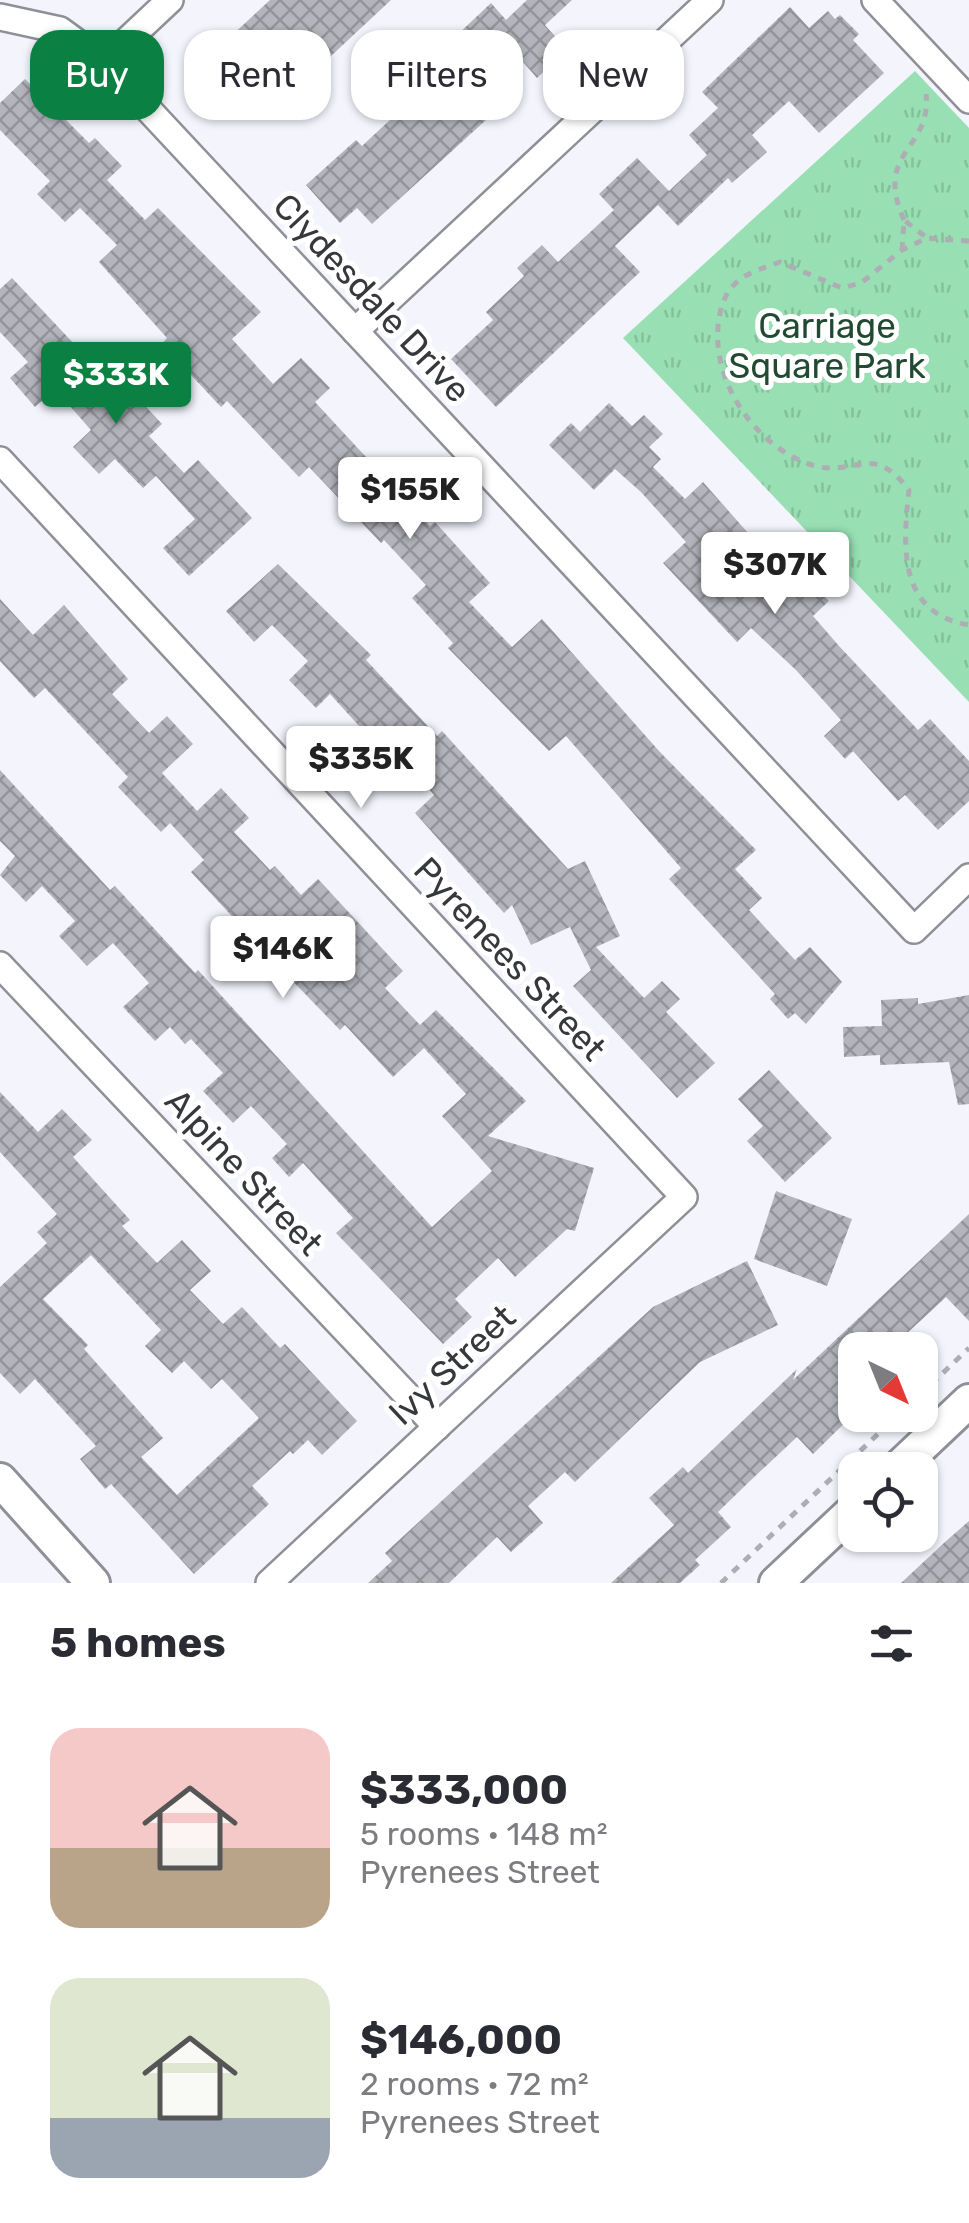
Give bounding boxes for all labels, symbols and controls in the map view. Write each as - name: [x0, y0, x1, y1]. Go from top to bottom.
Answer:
- chip: Buy: [30, 30, 164, 120]
- chip: Rent: [184, 30, 331, 120]
- chip: Filters: [351, 30, 523, 120]
- chip: New: [543, 30, 684, 120]
- street label: Clydesdale Drive: [265, 185, 479, 411]
- park label: Carriage Square Park: [729, 305, 925, 387]
- pin: $333K: [46, 342, 186, 427]
- text: $333K: [63, 355, 169, 393]
- pin: $155K: [340, 457, 480, 542]
- text: $155K: [360, 470, 460, 508]
- pin: $307K: [705, 532, 845, 617]
- text: $307K: [723, 545, 827, 583]
- pin: $335K: [291, 726, 431, 811]
- text: $335K: [308, 739, 414, 777]
- street label: Pyrenees Street: [405, 849, 615, 1069]
- pin: $146K: [213, 916, 353, 1001]
- text: $146K: [232, 929, 334, 967]
- street label: Alpine Street: [156, 1080, 332, 1264]
- street label: Ivy Street: [380, 1296, 524, 1434]
- north arrow: [838, 1332, 938, 1432]
- map controls: [838, 1332, 938, 1552]
- button: locate: [838, 1452, 938, 1552]
- icon: filters: [864, 1616, 919, 1671]
- text: 5 homes: [50, 1618, 226, 1668]
- text: $333,000: [360, 1765, 568, 1815]
- icon: home: [130, 1768, 250, 1888]
- text: 5 rooms · 148 m²: [360, 1815, 608, 1853]
- text: Pyrenees Street: [360, 1853, 600, 1891]
- text: $146,000: [360, 2015, 562, 2065]
- icon: home: [130, 2018, 250, 2138]
- text: 2 rooms · 72 m²: [360, 2065, 589, 2103]
- text: Pyrenees Street: [360, 2103, 600, 2141]

